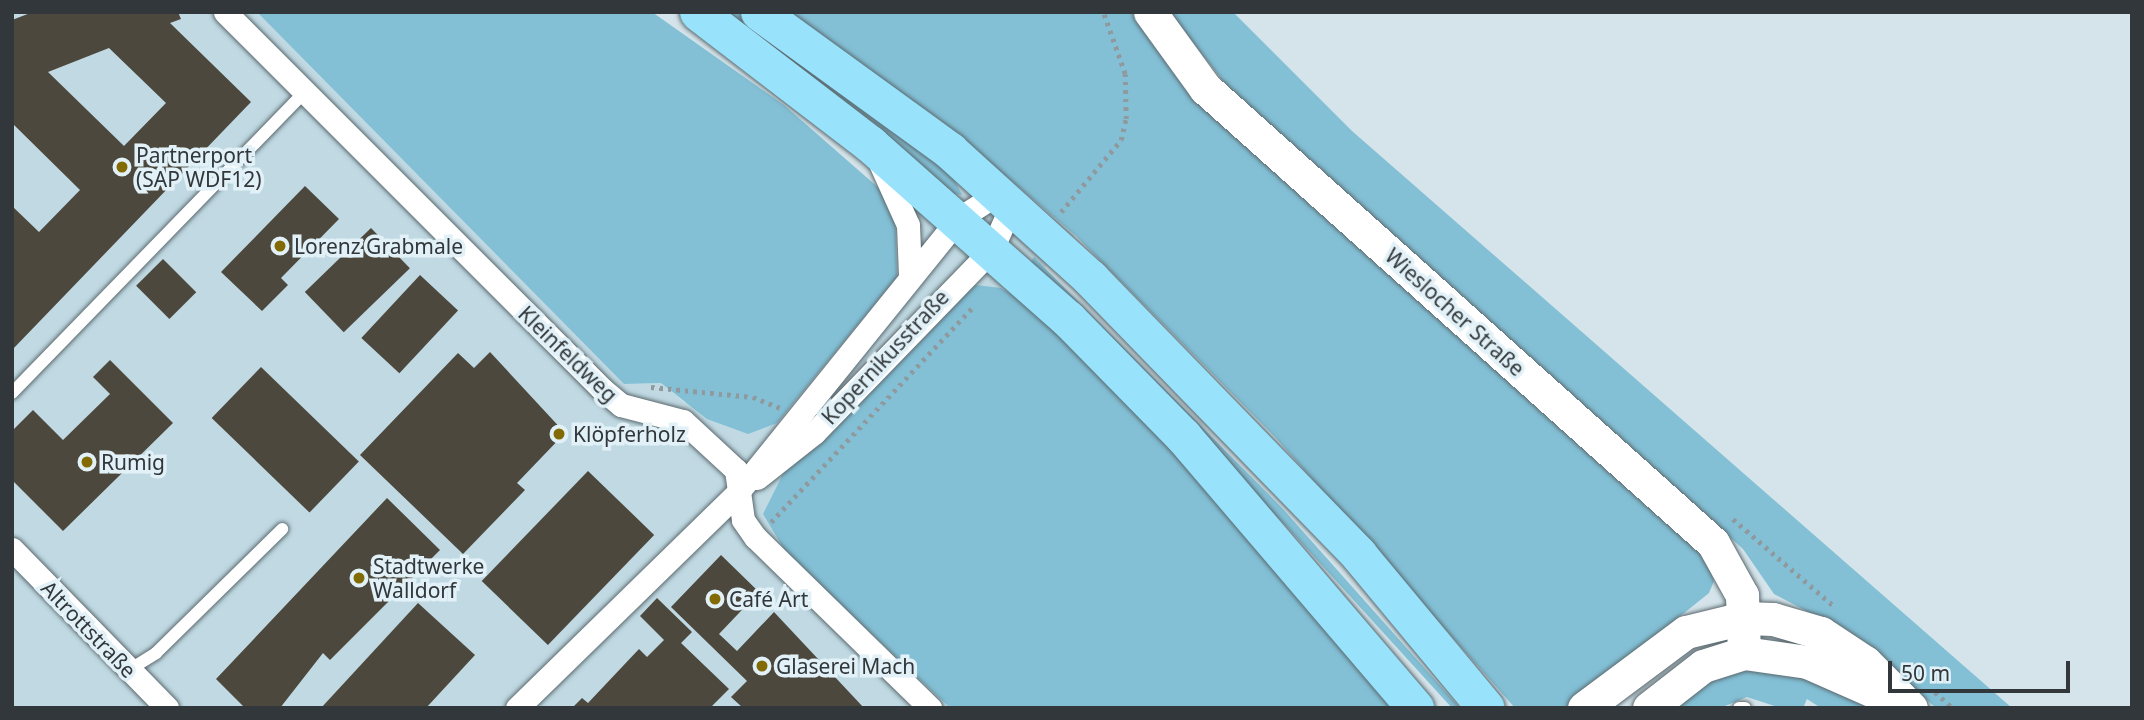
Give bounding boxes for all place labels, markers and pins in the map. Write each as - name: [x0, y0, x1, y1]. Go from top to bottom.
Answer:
- place label: Partnerport (SAP WDF12): [136, 142, 261, 192]
- marker: Partnerport (SAP WDF12): [114, 159, 130, 175]
- place label: Lorenz Grabmale: [294, 233, 463, 259]
- marker: Lorenz Grabmale: [272, 238, 288, 254]
- place label: Klöpferholz: [573, 421, 686, 447]
- marker: Klöpferholz: [551, 426, 567, 442]
- place label: Rumig: [101, 449, 165, 475]
- marker: Rumig: [79, 454, 95, 470]
- place label: Stadtwerke Walldorf: [373, 553, 484, 603]
- marker: Stadtwerke Walldorf: [351, 570, 367, 586]
- place label: Café Art: [729, 586, 808, 612]
- marker: Café Art: [707, 591, 723, 607]
- place label: Glaserei Mach: [776, 653, 915, 679]
- marker: Glaserei Mach: [754, 658, 770, 674]

